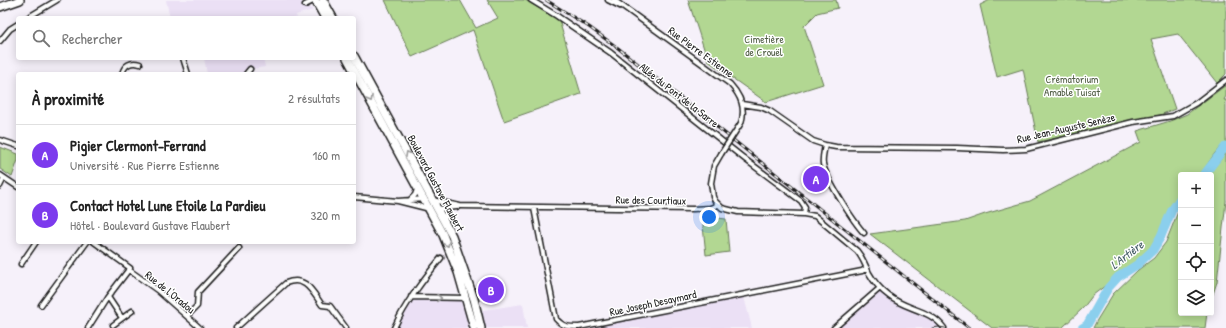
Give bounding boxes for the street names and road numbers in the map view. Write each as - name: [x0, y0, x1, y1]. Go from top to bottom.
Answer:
- street label: Rue Pierre Estienne: [665, 23, 737, 81]
- street label: Allée du Pont de la Sarre: [637, 60, 722, 131]
- street label: Rue Jean-Auguste Senèze: [1016, 110, 1117, 146]
- street label: Boulevard Gustave Flaubert: [405, 132, 468, 234]
- street label: Rue des Courtiaux: [616, 192, 687, 208]
- street label: Rue de l'Oradou: [142, 268, 198, 317]
- street label: Rue Joseph Desaymard: [608, 287, 698, 319]

